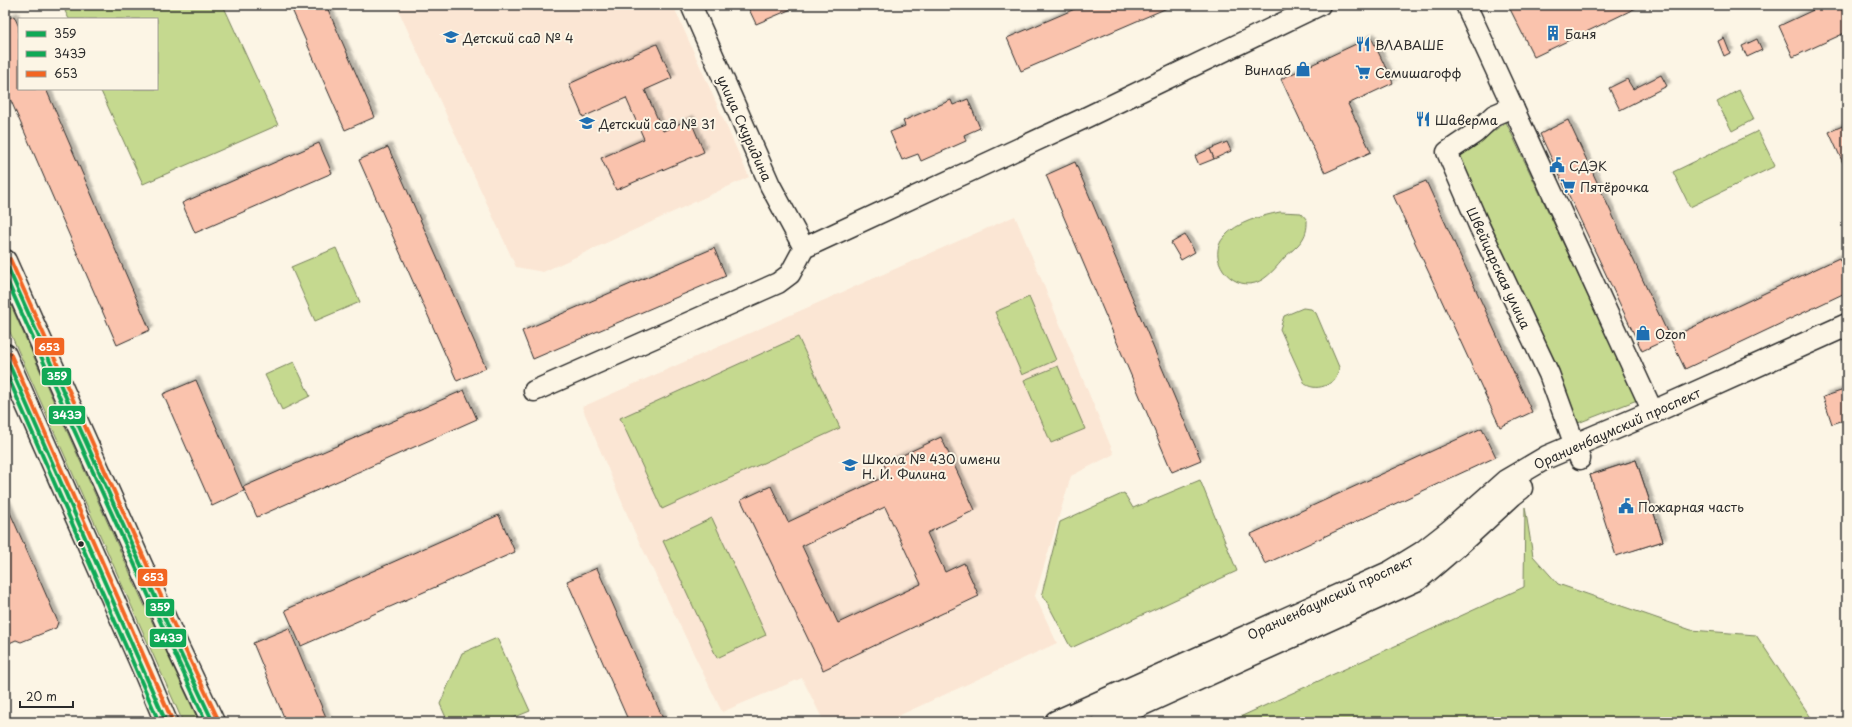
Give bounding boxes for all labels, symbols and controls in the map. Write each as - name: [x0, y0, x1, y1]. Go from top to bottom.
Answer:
- legend: [18, 18, 158, 90]
- text: 359: [54, 24, 77, 42]
- building icon: Баня: [1544, 24, 1562, 42]
- place label: Баня: [1565, 24, 1596, 43]
- school or university icon: Детский сад № 4: [442, 28, 460, 46]
- place label: Детский сад № 4: [462, 28, 574, 47]
- restaurant icon: ВЛАВАШЕ: [1354, 35, 1372, 53]
- place label: ВЛАВАШЕ: [1375, 35, 1444, 54]
- text: 343Э: [54, 44, 86, 62]
- place label: Винлаб: [1244, 60, 1291, 79]
- shop icon: Винлаб: [1294, 60, 1312, 78]
- supermarket icon: Семишагофф: [1354, 63, 1372, 81]
- place label: Семишагофф: [1375, 63, 1462, 82]
- text: 653: [54, 64, 78, 82]
- street label: улица Скуридина: [713, 72, 777, 185]
- restaurant icon: Шаверма: [1414, 110, 1432, 128]
- place label: Шаверма: [1435, 110, 1498, 129]
- school or university icon: Детский сад № 31: [578, 114, 596, 132]
- place label: Детский сад № 31: [598, 114, 715, 133]
- public building icon: СДЭК: [1548, 156, 1566, 174]
- place label: СДЭК: [1569, 156, 1607, 175]
- supermarket icon: Пятёрочка: [1559, 177, 1577, 195]
- place label: Пятёрочка: [1580, 177, 1650, 196]
- street label: Швейцарская улица: [1462, 204, 1536, 333]
- shop icon: Ozon: [1634, 324, 1652, 342]
- place label: Ozon: [1655, 324, 1686, 343]
- line badge: 653: [34, 337, 65, 356]
- text: 653: [38, 338, 60, 355]
- line badge: 359: [41, 367, 72, 386]
- text: 359: [47, 367, 68, 384]
- street label: Ораниенбаумский проспект: [1531, 382, 1704, 473]
- line badge: 343Э: [48, 405, 86, 425]
- text: 343Э: [52, 406, 82, 423]
- place label: Школа № 430 имени Н. И. Филина: [862, 449, 1001, 483]
- school or university icon: Школа № 430 имени Н. И. Филина: [841, 456, 859, 474]
- public building icon: Пожарная часть: [1617, 497, 1635, 515]
- place label: Пожарная часть: [1638, 497, 1744, 516]
- unlabelled marker: [76, 539, 86, 549]
- street label: Ораниенбаумский проспект: [1244, 550, 1417, 644]
- line badge: 653: [137, 568, 168, 587]
- text: 653: [142, 568, 164, 585]
- line badge: 359: [145, 598, 175, 617]
- text: 359: [150, 598, 171, 615]
- line badge: 343Э: [149, 628, 187, 648]
- text: 343Э: [153, 629, 183, 646]
- scale bar: [20, 683, 73, 709]
- text: 20 m: [26, 687, 57, 705]

